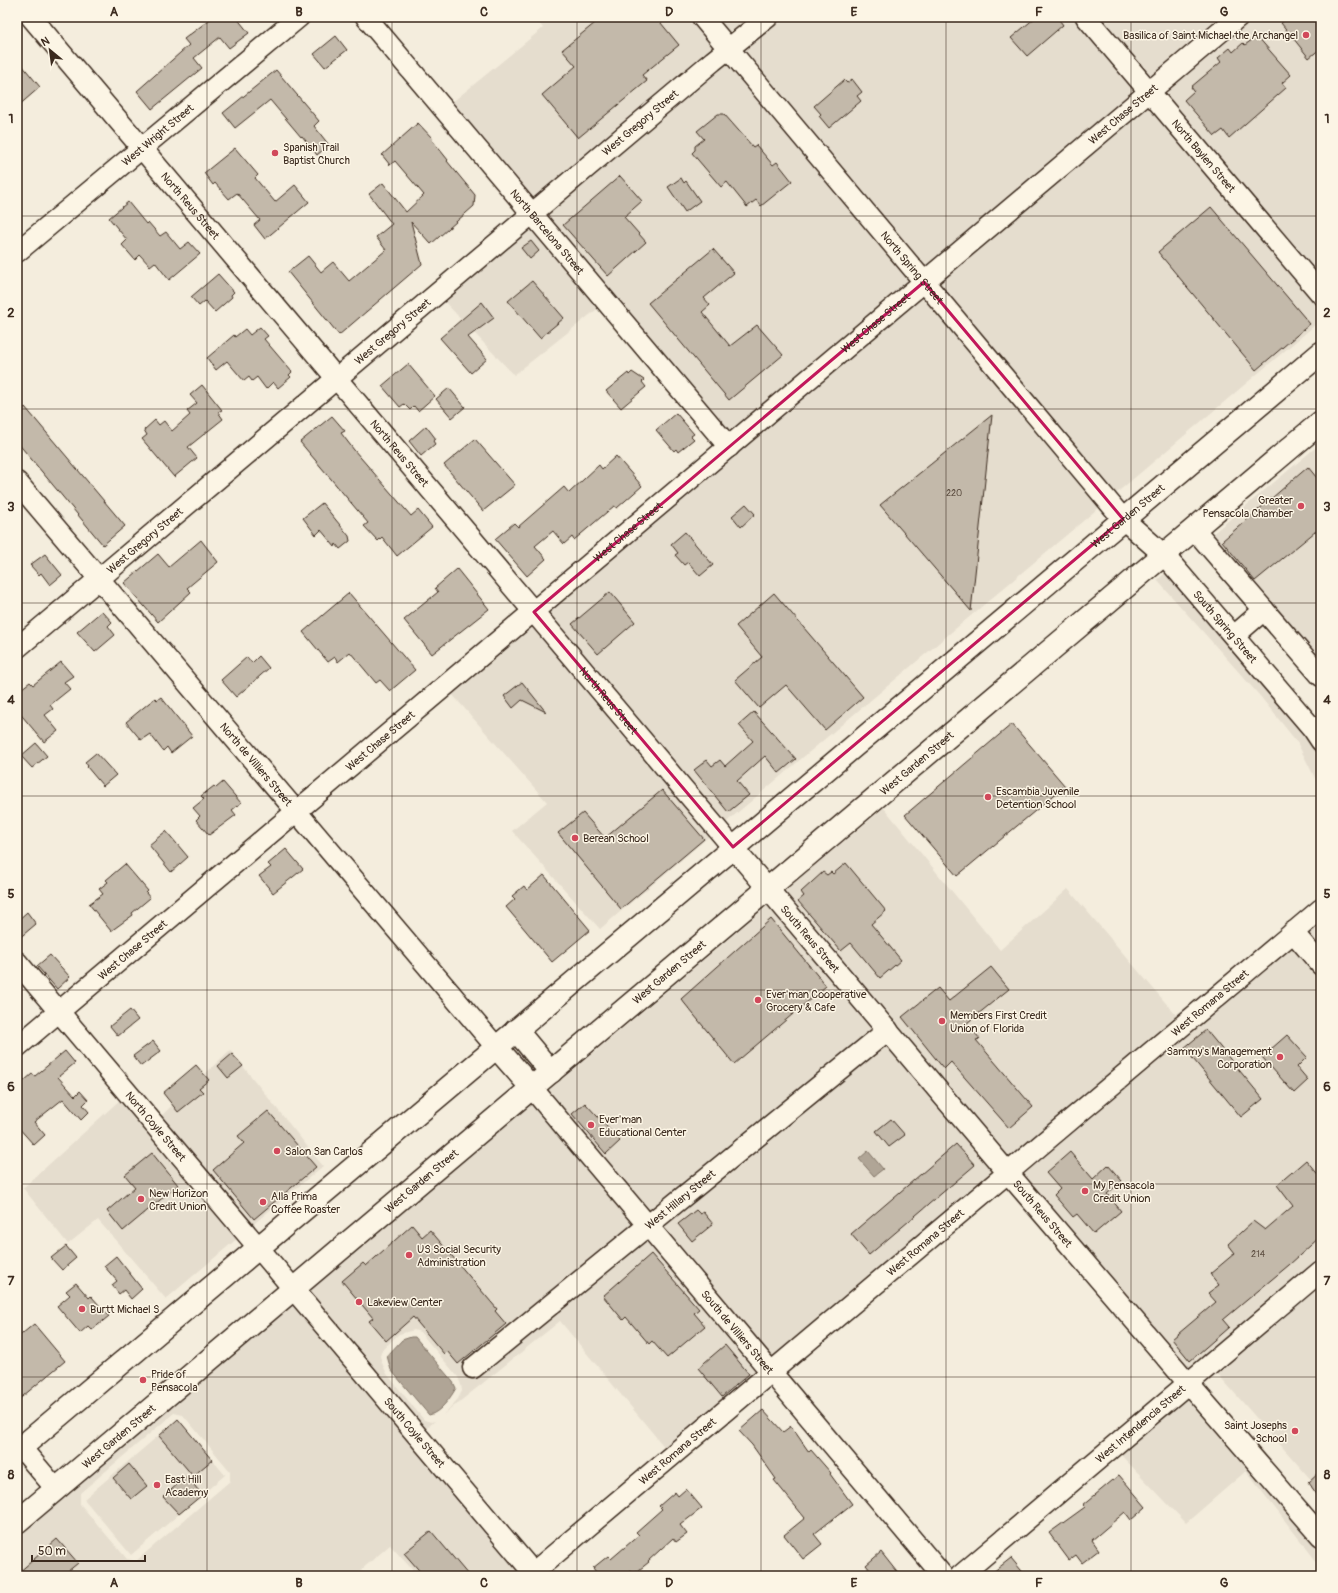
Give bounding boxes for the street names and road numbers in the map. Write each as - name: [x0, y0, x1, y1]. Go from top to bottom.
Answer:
- street label: West Chase Street: [1086, 81, 1161, 147]
- street label: West Gregory Street: [600, 87, 681, 159]
- street label: West Wright Street: [119, 101, 197, 169]
- street label: North Baylen Street: [1169, 117, 1238, 196]
- street label: North Reus Street: [158, 170, 222, 243]
- street label: North Barcelona Street: [507, 187, 587, 278]
- street label: North Spring Street: [878, 229, 946, 307]
- street label: West Chase Street: [839, 290, 913, 356]
- street label: West Gregory Street: [352, 296, 434, 368]
- street label: North Reus Street: [367, 417, 432, 490]
- street label: West Garden Street: [1089, 481, 1168, 551]
- street label: West Chase Street: [591, 499, 666, 565]
- street label: West Gregory Street: [104, 505, 186, 576]
- street label: South Spring Street: [1190, 588, 1260, 666]
- street label: North Reus Street: [576, 665, 641, 738]
- street label: West Chase Street: [343, 708, 418, 774]
- street label: North de Villiers Street: [217, 720, 295, 809]
- street label: West Garden Street: [878, 728, 957, 798]
- street label: South Reus Street: [778, 903, 842, 976]
- street label: West Chase Street: [96, 917, 170, 983]
- street label: West Garden Street: [630, 937, 709, 1007]
- street label: West Romana Street: [1169, 967, 1252, 1039]
- street label: North Coyle Street: [122, 1089, 189, 1164]
- street label: West Garden Street: [382, 1146, 461, 1216]
- street label: West Hillary Street: [643, 1167, 719, 1232]
- street label: South Reus Street: [1010, 1178, 1075, 1251]
- street label: West Romana Street: [884, 1206, 967, 1279]
- street label: South de Villiers Street: [698, 1288, 776, 1377]
- street label: West Intendencia Street: [1093, 1382, 1189, 1466]
- street label: South Coyle Street: [381, 1395, 448, 1471]
- street label: West Garden Street: [80, 1402, 159, 1471]
- street label: West Romana Street: [637, 1415, 719, 1488]

